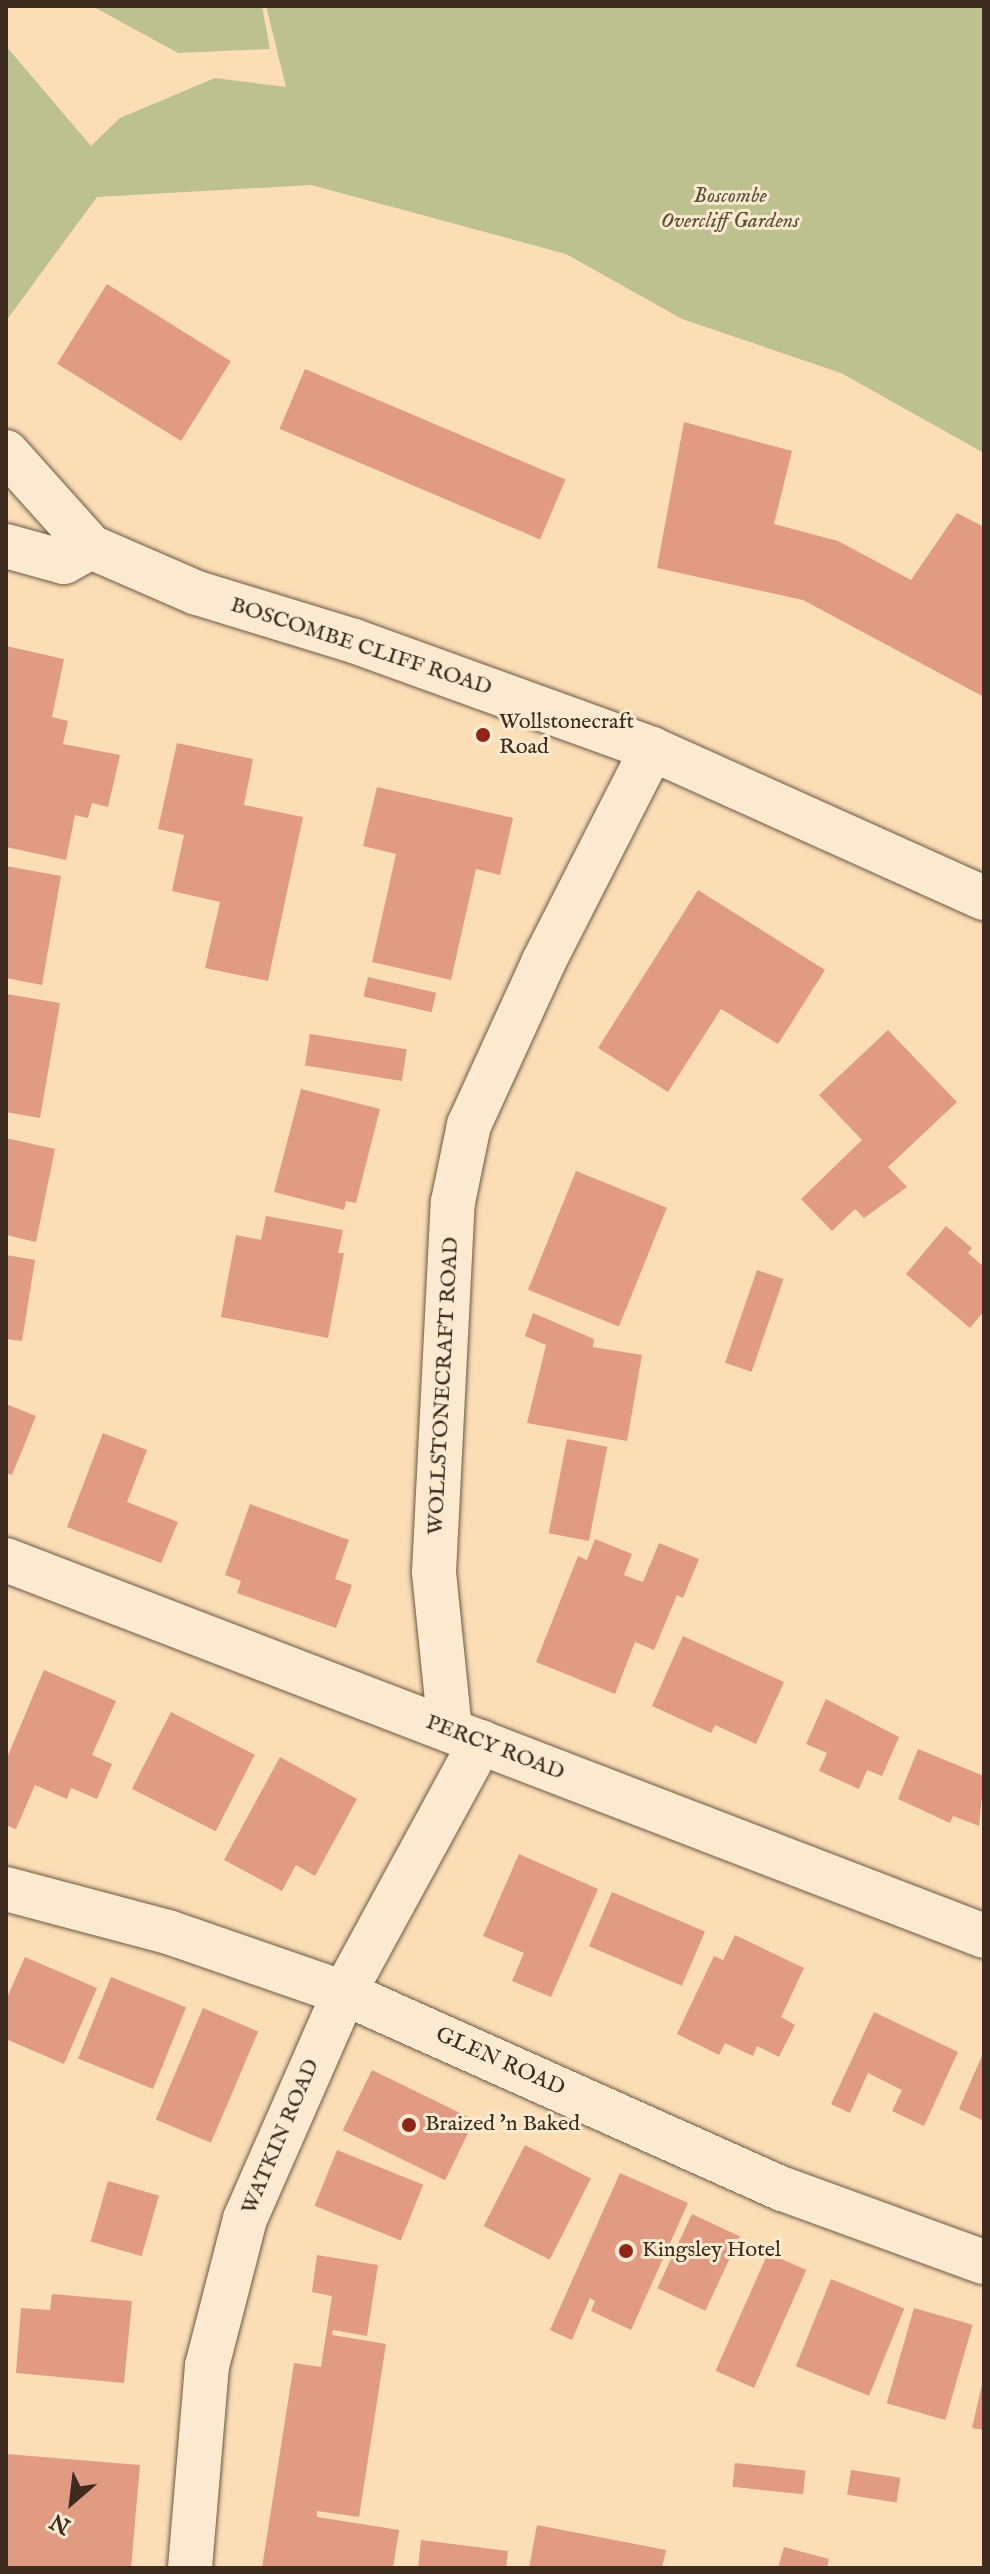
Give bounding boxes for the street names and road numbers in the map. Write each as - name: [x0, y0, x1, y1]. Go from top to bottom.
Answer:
- street label: BOSCOMBE CLIFF ROAD: [227, 592, 495, 702]
- street label: WOLLSTONECRAFT ROAD: [423, 1236, 465, 1536]
- street label: PERCY ROAD: [422, 1709, 568, 1787]
- street label: GLEN ROAD: [431, 2022, 569, 2102]
- street label: WATKIN ROAD: [236, 2055, 326, 2219]

